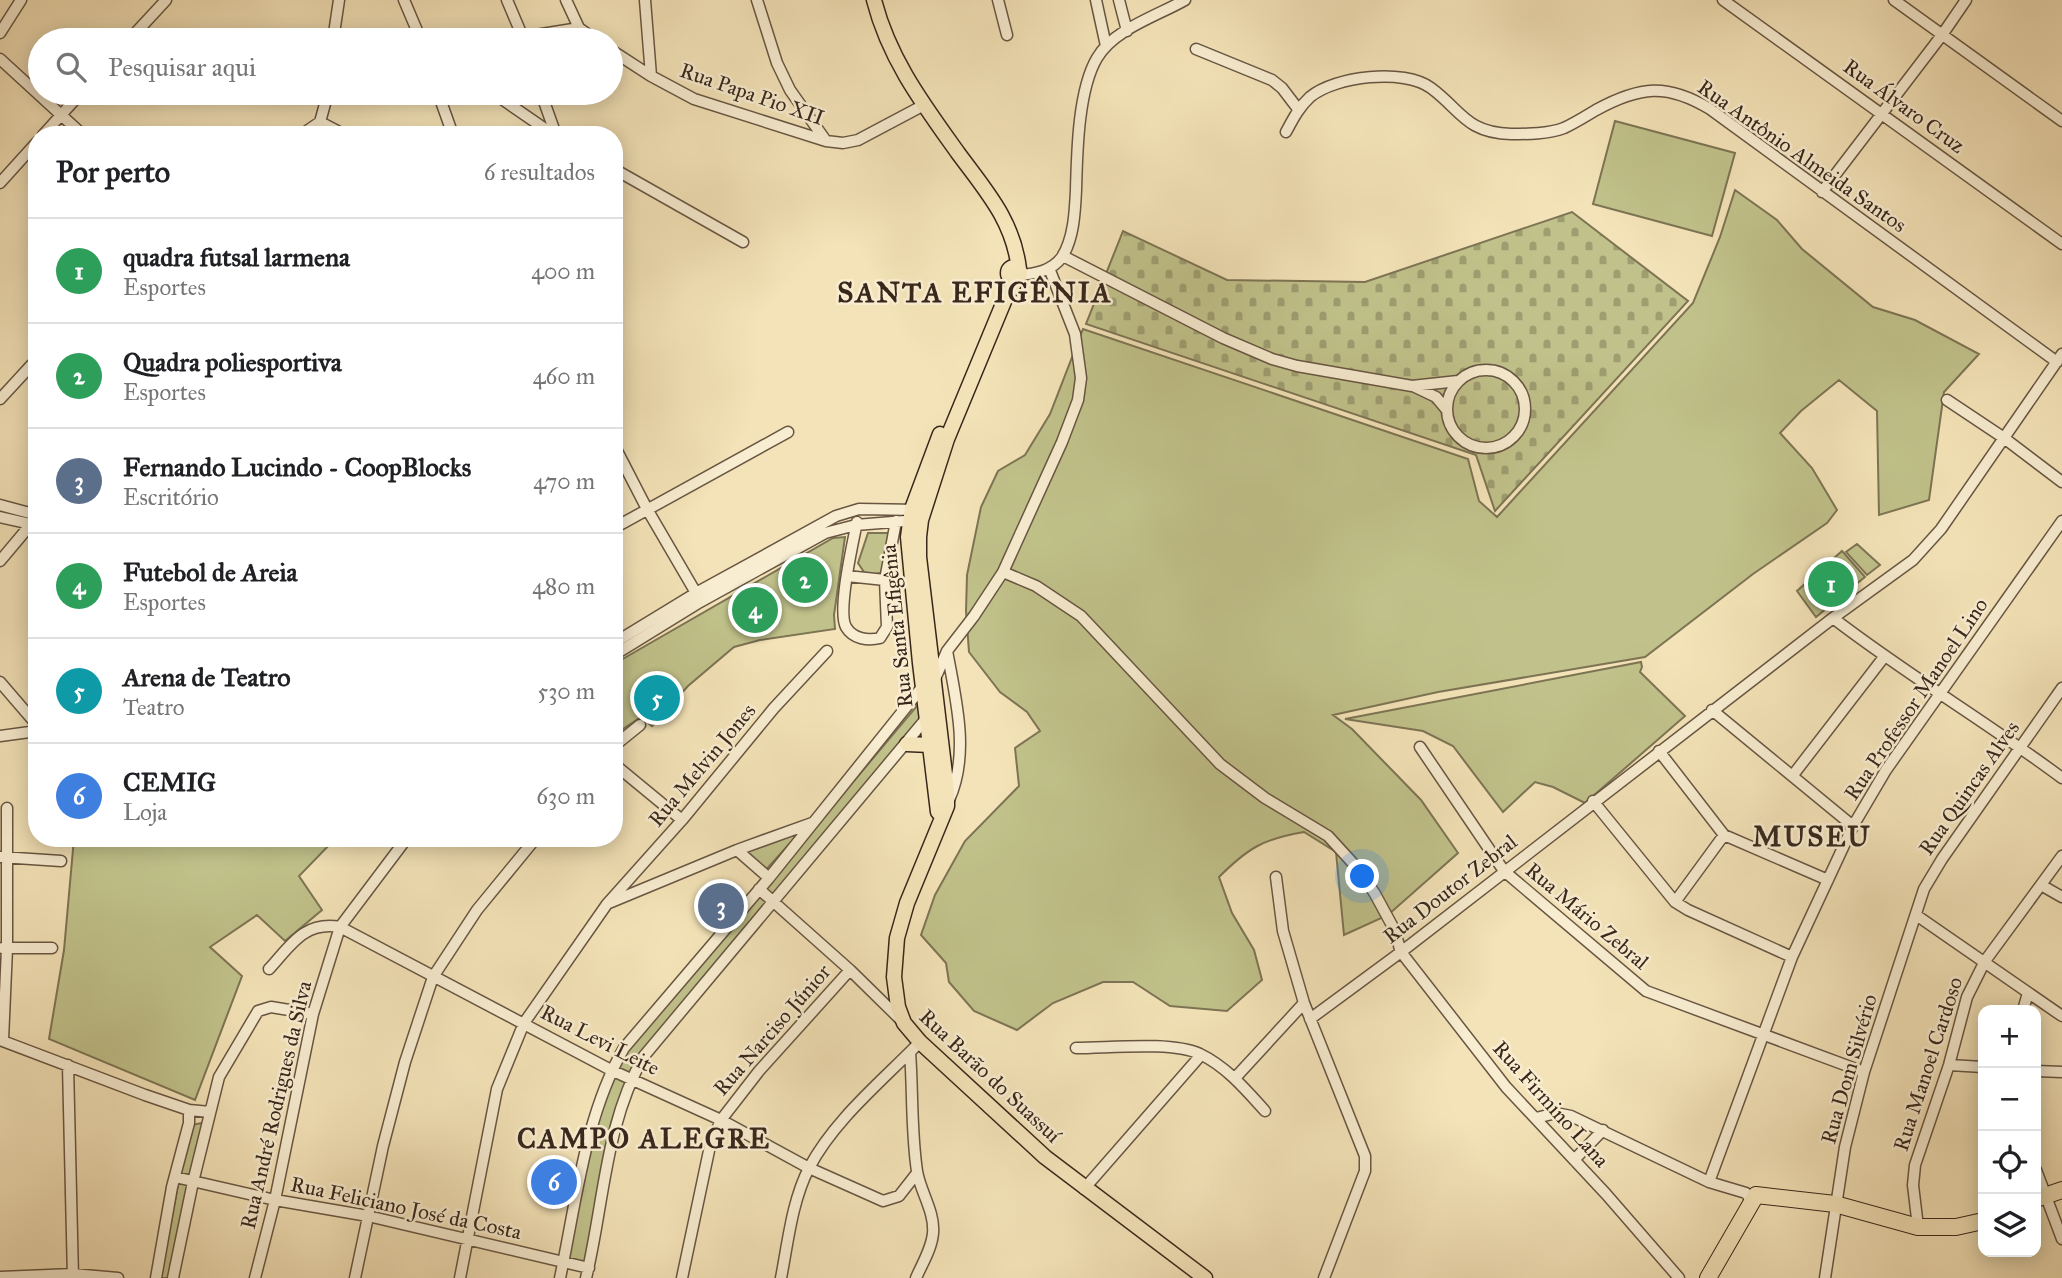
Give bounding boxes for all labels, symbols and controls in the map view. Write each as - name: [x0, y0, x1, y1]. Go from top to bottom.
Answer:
- search box: [28, 28, 623, 105]
- icon: search: [52, 48, 90, 86]
- text: Pesquisar aqui: [108, 51, 256, 83]
- street label: Rua Álvaro Cruz: [1838, 53, 1970, 159]
- street label: Rua Papa Pio XII: [676, 57, 828, 131]
- street label: Rua Antônio Almeida Santos: [1693, 74, 1911, 238]
- text: Por perto: [56, 154, 170, 190]
- text: 6 resultados: [484, 158, 595, 186]
- text: quadra futsal larmena: [123, 241, 350, 273]
- text: 1: [74, 257, 84, 285]
- text: 400 m: [531, 257, 595, 285]
- text: Esportes: [123, 273, 206, 301]
- district label: SANTA EFIGÊNIA: [837, 275, 1113, 310]
- text: Quadra poliesportiva: [123, 346, 342, 378]
- text: 2: [73, 362, 85, 390]
- text: 460 m: [533, 362, 595, 390]
- text: Esportes: [123, 378, 206, 406]
- text: Fernando Lucindo - CoopBlocks: [123, 451, 471, 483]
- text: 3: [74, 467, 84, 495]
- text: 470 m: [533, 467, 595, 495]
- text: Escritório: [123, 483, 219, 511]
- street label: Rua Santa Efigênia: [875, 543, 918, 709]
- pin: 2: [782, 554, 828, 606]
- text: Futebol de Areia: [123, 556, 298, 588]
- pin: 1: [1808, 558, 1854, 610]
- text: 4: [73, 572, 85, 600]
- text: 480 m: [532, 572, 595, 600]
- pin: 4: [732, 584, 778, 636]
- text: Esportes: [123, 588, 206, 616]
- street label: Rua Professor Manoel Lino: [1839, 593, 1994, 805]
- text: Arena de Teatro: [123, 661, 291, 693]
- pin: 5: [634, 672, 680, 724]
- text: 5: [74, 677, 84, 705]
- text: 530 m: [537, 677, 595, 705]
- text: Teatro: [123, 693, 185, 721]
- street label: Rua Melvin Jones: [643, 698, 761, 832]
- street label: Rua Quincas Alves: [1913, 716, 2025, 860]
- text: CEMIG: [123, 766, 216, 798]
- text: 6: [73, 782, 85, 810]
- text: 630 m: [536, 782, 595, 810]
- text: Loja: [123, 798, 167, 826]
- district label: MUSEU: [1753, 819, 1871, 854]
- street label: Rua Doutor Zebral: [1378, 829, 1522, 949]
- street label: Rua Mário Zebral: [1520, 857, 1654, 975]
- your location: [1345, 859, 1379, 893]
- pin: 3: [698, 880, 744, 932]
- street label: Rua Narciso Júnior: [708, 959, 836, 1101]
- street label: Rua Manoel Cardoso: [1888, 973, 1968, 1154]
- street label: Rua André Rodrigues da Silva: [235, 978, 317, 1232]
- street label: Rua Dom Silvério: [1815, 991, 1883, 1147]
- street label: Rua Levi Leite: [536, 999, 664, 1081]
- street label: Rua Barão do Suassuí: [914, 1004, 1067, 1149]
- map controls: [1978, 1005, 2041, 1257]
- button: +: [1978, 1005, 2041, 1068]
- street label: Rua Firmino Lana: [1487, 1035, 1615, 1173]
- button: −: [1978, 1068, 2041, 1131]
- district label: CAMPO ALEGRE: [517, 1121, 771, 1156]
- button: locate: [1978, 1131, 2041, 1194]
- pin: 6: [531, 1156, 577, 1208]
- street label: Rua Feliciano José da Costa: [288, 1171, 524, 1245]
- button: layers: [1978, 1194, 2041, 1257]

